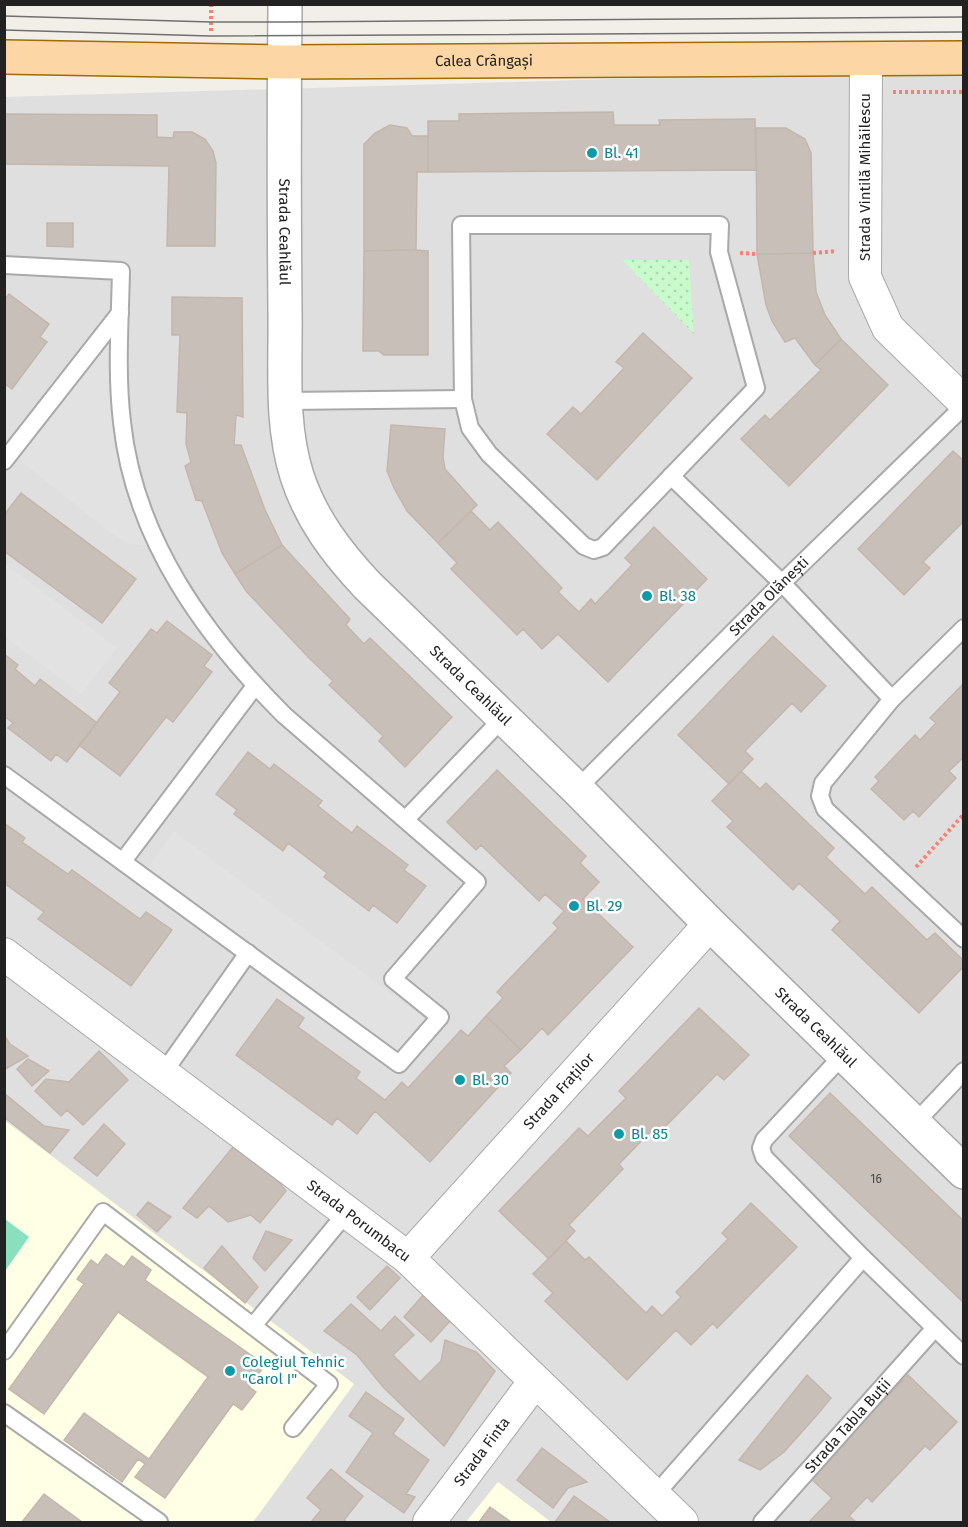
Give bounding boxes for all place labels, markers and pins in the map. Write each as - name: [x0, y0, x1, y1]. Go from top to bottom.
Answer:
- place label: Bl. 41: [604, 144, 639, 162]
- marker: Bl. 41: [585, 146, 599, 160]
- place label: Bl. 38: [659, 587, 696, 605]
- marker: Bl. 38: [640, 589, 654, 603]
- place label: Bl. 29: [586, 897, 622, 915]
- marker: Bl. 29: [567, 899, 581, 913]
- place label: Bl. 30: [472, 1071, 509, 1089]
- marker: Bl. 30: [453, 1073, 467, 1087]
- place label: Bl. 85: [631, 1125, 668, 1143]
- marker: Bl. 85: [612, 1127, 626, 1141]
- place label: Colegiul Tehnic "Carol I": [242, 1353, 345, 1388]
- marker: Colegiul Tehnic "Carol I": [223, 1364, 237, 1378]

